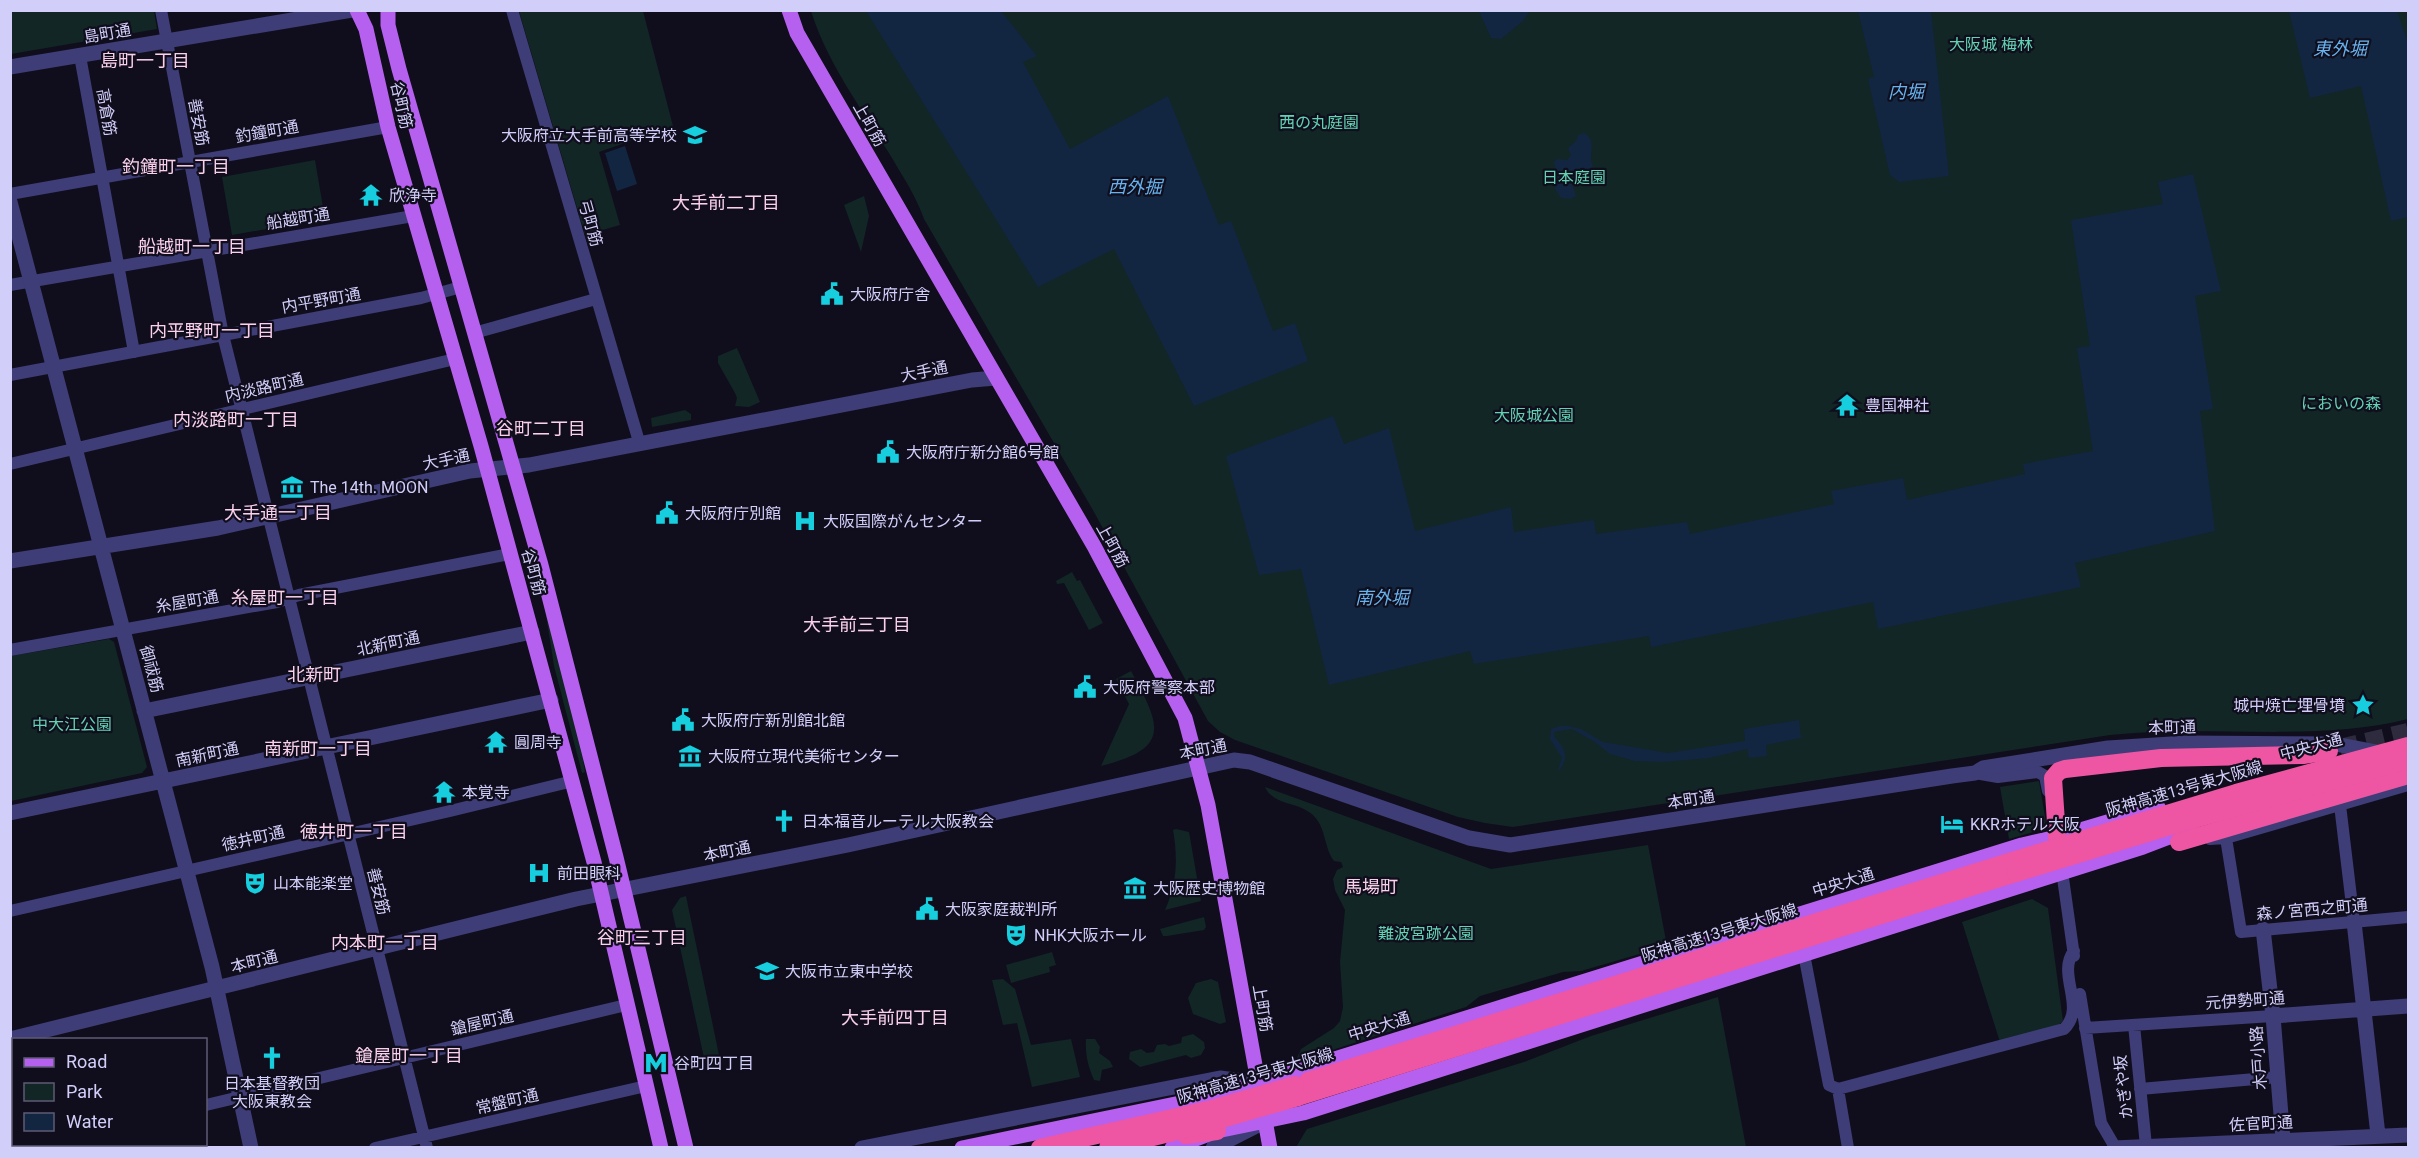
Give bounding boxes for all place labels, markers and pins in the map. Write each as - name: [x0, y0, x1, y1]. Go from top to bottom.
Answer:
- school or university icon: 大阪府立大手前高等学校: [682, 122, 708, 148]
- place label: 大阪府立大手前高等学校: [501, 126, 677, 145]
- temple icon: 欣浄寺: [358, 182, 384, 208]
- place label: 欣浄寺: [389, 186, 437, 205]
- public building icon: 大阪府庁舎: [819, 281, 845, 307]
- place label: 大阪府庁舎: [850, 285, 930, 304]
- temple icon: 豊国神社: [1834, 392, 1860, 418]
- place label: 豊国神社: [1865, 396, 1929, 415]
- public building icon: 大阪府庁新分館6号館: [875, 439, 901, 465]
- place label: 大阪府庁新分館6号館: [906, 443, 1059, 462]
- museum icon: The 14th. MOON: [279, 474, 305, 500]
- place label: The 14th. MOON: [310, 478, 428, 497]
- public building icon: 大阪府庁別館: [654, 500, 680, 526]
- place label: 大阪府庁別館: [685, 504, 781, 523]
- hospital icon: 大阪国際がんセンター: [792, 508, 818, 534]
- place label: 大阪国際がんセンター: [823, 512, 983, 531]
- public building icon: 大阪府警察本部: [1072, 674, 1098, 700]
- place label: 大阪府警察本部: [1103, 678, 1215, 697]
- place icon: 城中焼亡埋骨墳: [2350, 692, 2376, 718]
- place label: 城中焼亡埋骨墳: [2233, 696, 2345, 715]
- public building icon: 大阪府庁新別館北館: [670, 707, 696, 733]
- place label: 大阪府庁新別館北館: [701, 711, 845, 730]
- temple icon: 圓周寺: [483, 729, 509, 755]
- place label: 圓周寺: [514, 733, 562, 752]
- museum icon: 大阪府立現代美術センター: [677, 743, 703, 769]
- place label: 大阪府立現代美術センター: [708, 747, 900, 766]
- temple icon: 本覚寺: [431, 779, 457, 805]
- place label: 本覚寺: [462, 783, 510, 802]
- church icon: 日本福音ルーテル大阪教会: [771, 808, 797, 834]
- hotel icon: KKRホテル大阪: [1939, 811, 1965, 837]
- place label: 日本福音ルーテル大阪教会: [802, 812, 994, 831]
- place label: KKRホテル大阪: [1970, 815, 2080, 834]
- hospital icon: 前田眼科: [526, 860, 552, 886]
- place label: 前田眼科: [557, 864, 621, 883]
- theatre icon: 山本能楽堂: [242, 870, 268, 896]
- place label: 山本能楽堂: [273, 874, 353, 893]
- museum icon: 大阪歴史博物館: [1122, 875, 1148, 901]
- place label: 大阪歴史博物館: [1153, 879, 1265, 898]
- public building icon: 大阪家庭裁判所: [914, 896, 940, 922]
- place label: 大阪家庭裁判所: [945, 900, 1057, 919]
- theatre icon: NHK大阪ホール: [1003, 922, 1029, 948]
- place label: NHK大阪ホール: [1034, 926, 1147, 945]
- school or university icon: 大阪市立東中学校: [754, 958, 780, 984]
- place label: 大阪市立東中学校: [785, 962, 913, 981]
- church icon: 日本基督教団 大阪東教会: [259, 1045, 285, 1071]
- metro station icon: 谷町四丁目: [643, 1050, 669, 1076]
- place label: 谷町四丁目: [674, 1054, 754, 1073]
- place label: 日本基督教団 大阪東教会: [224, 1074, 320, 1111]

